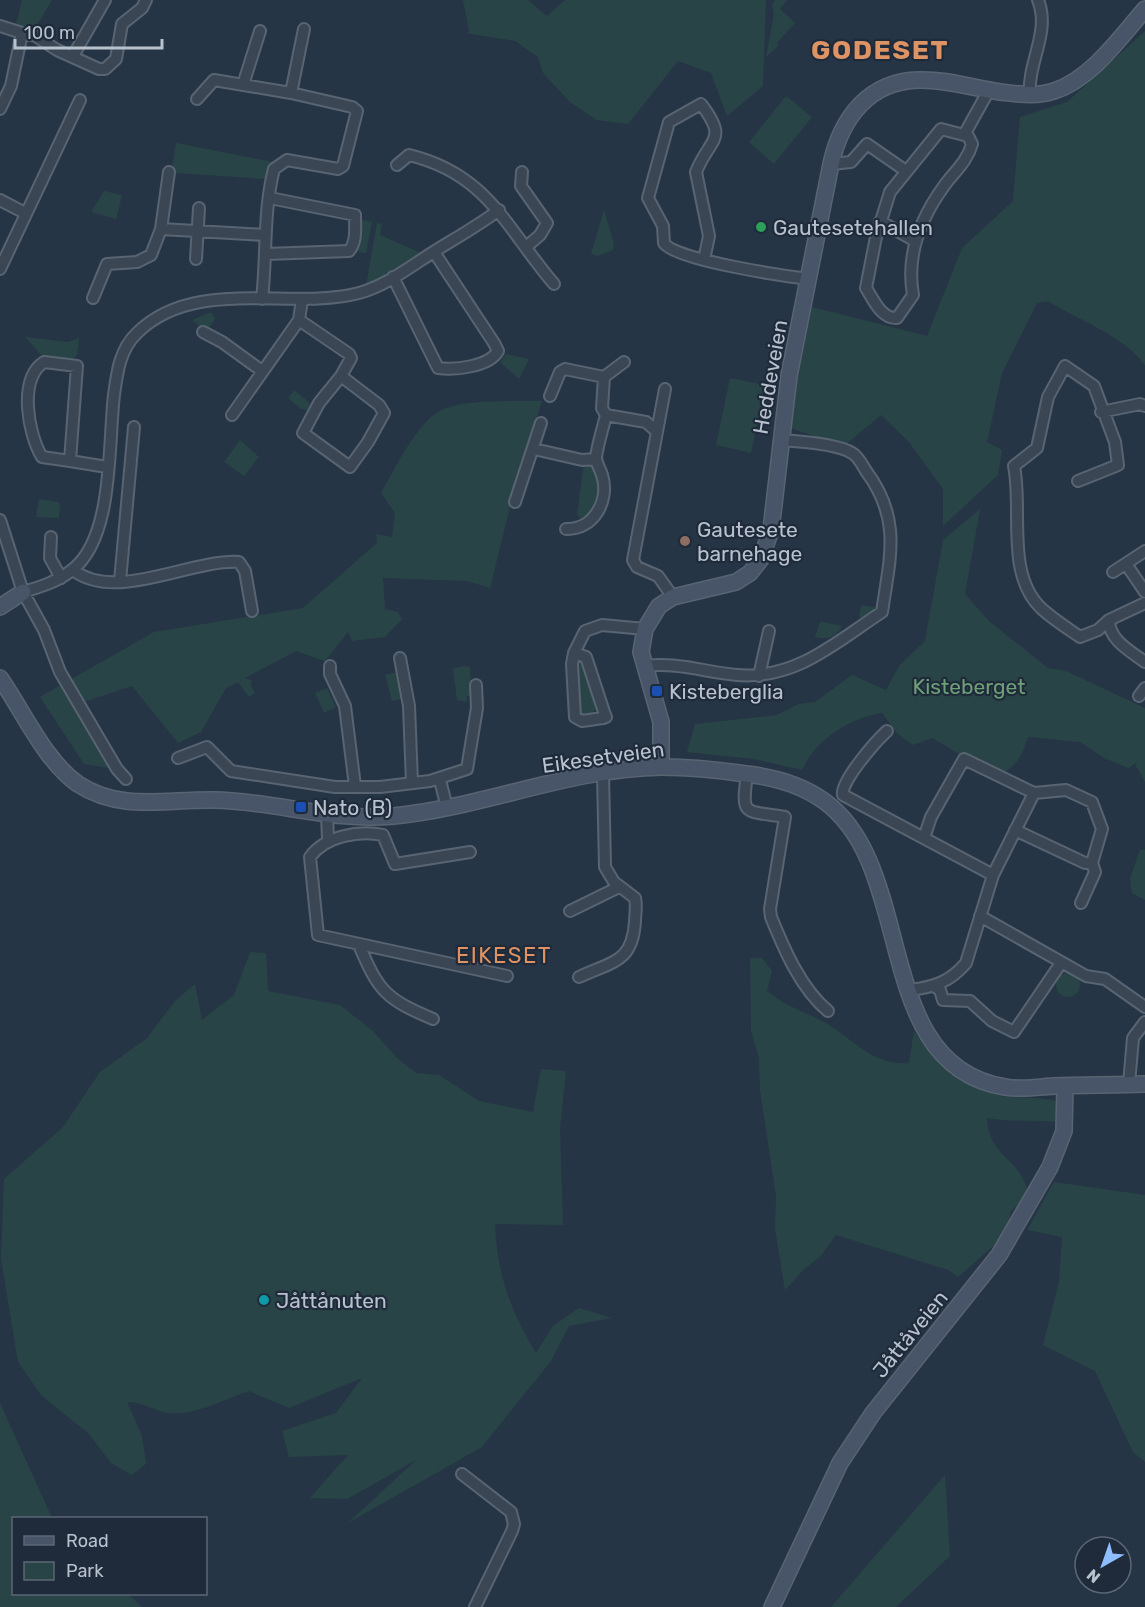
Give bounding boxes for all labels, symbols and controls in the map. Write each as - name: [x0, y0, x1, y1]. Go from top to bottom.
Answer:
- scale bar: [15, 12, 162, 50]
- text: 100 m: [24, 22, 75, 44]
- district label: GODESET: [811, 34, 949, 66]
- place label: Gautesetehallen: [773, 215, 933, 240]
- marker: Gautesetehallen: [754, 220, 768, 234]
- street label: Heddeveien: [748, 318, 792, 436]
- place label: Gautesete barnehage: [697, 517, 802, 566]
- marker: Gautesete barnehage: [678, 534, 692, 548]
- park label: Kisteberget: [913, 674, 1025, 699]
- place label: Kisteberglia: [669, 679, 784, 704]
- marker: Kisteberglia: [650, 684, 664, 698]
- street label: Eikesetveien: [540, 736, 666, 778]
- place label: Nato (B): [313, 795, 392, 820]
- marker: Nato (B): [294, 800, 308, 814]
- district label: EIKESET: [456, 942, 552, 969]
- street label: Jåttåveien: [867, 1285, 953, 1383]
- place label: Jåttånuten: [276, 1288, 387, 1313]
- marker: Jåttånuten: [257, 1293, 271, 1307]
- legend: [12, 1517, 207, 1595]
- text: Road: [66, 1530, 109, 1552]
- north arrow: [1073, 1535, 1133, 1595]
- text: Park: [66, 1560, 104, 1582]
- text: N: [1083, 1565, 1104, 1587]

